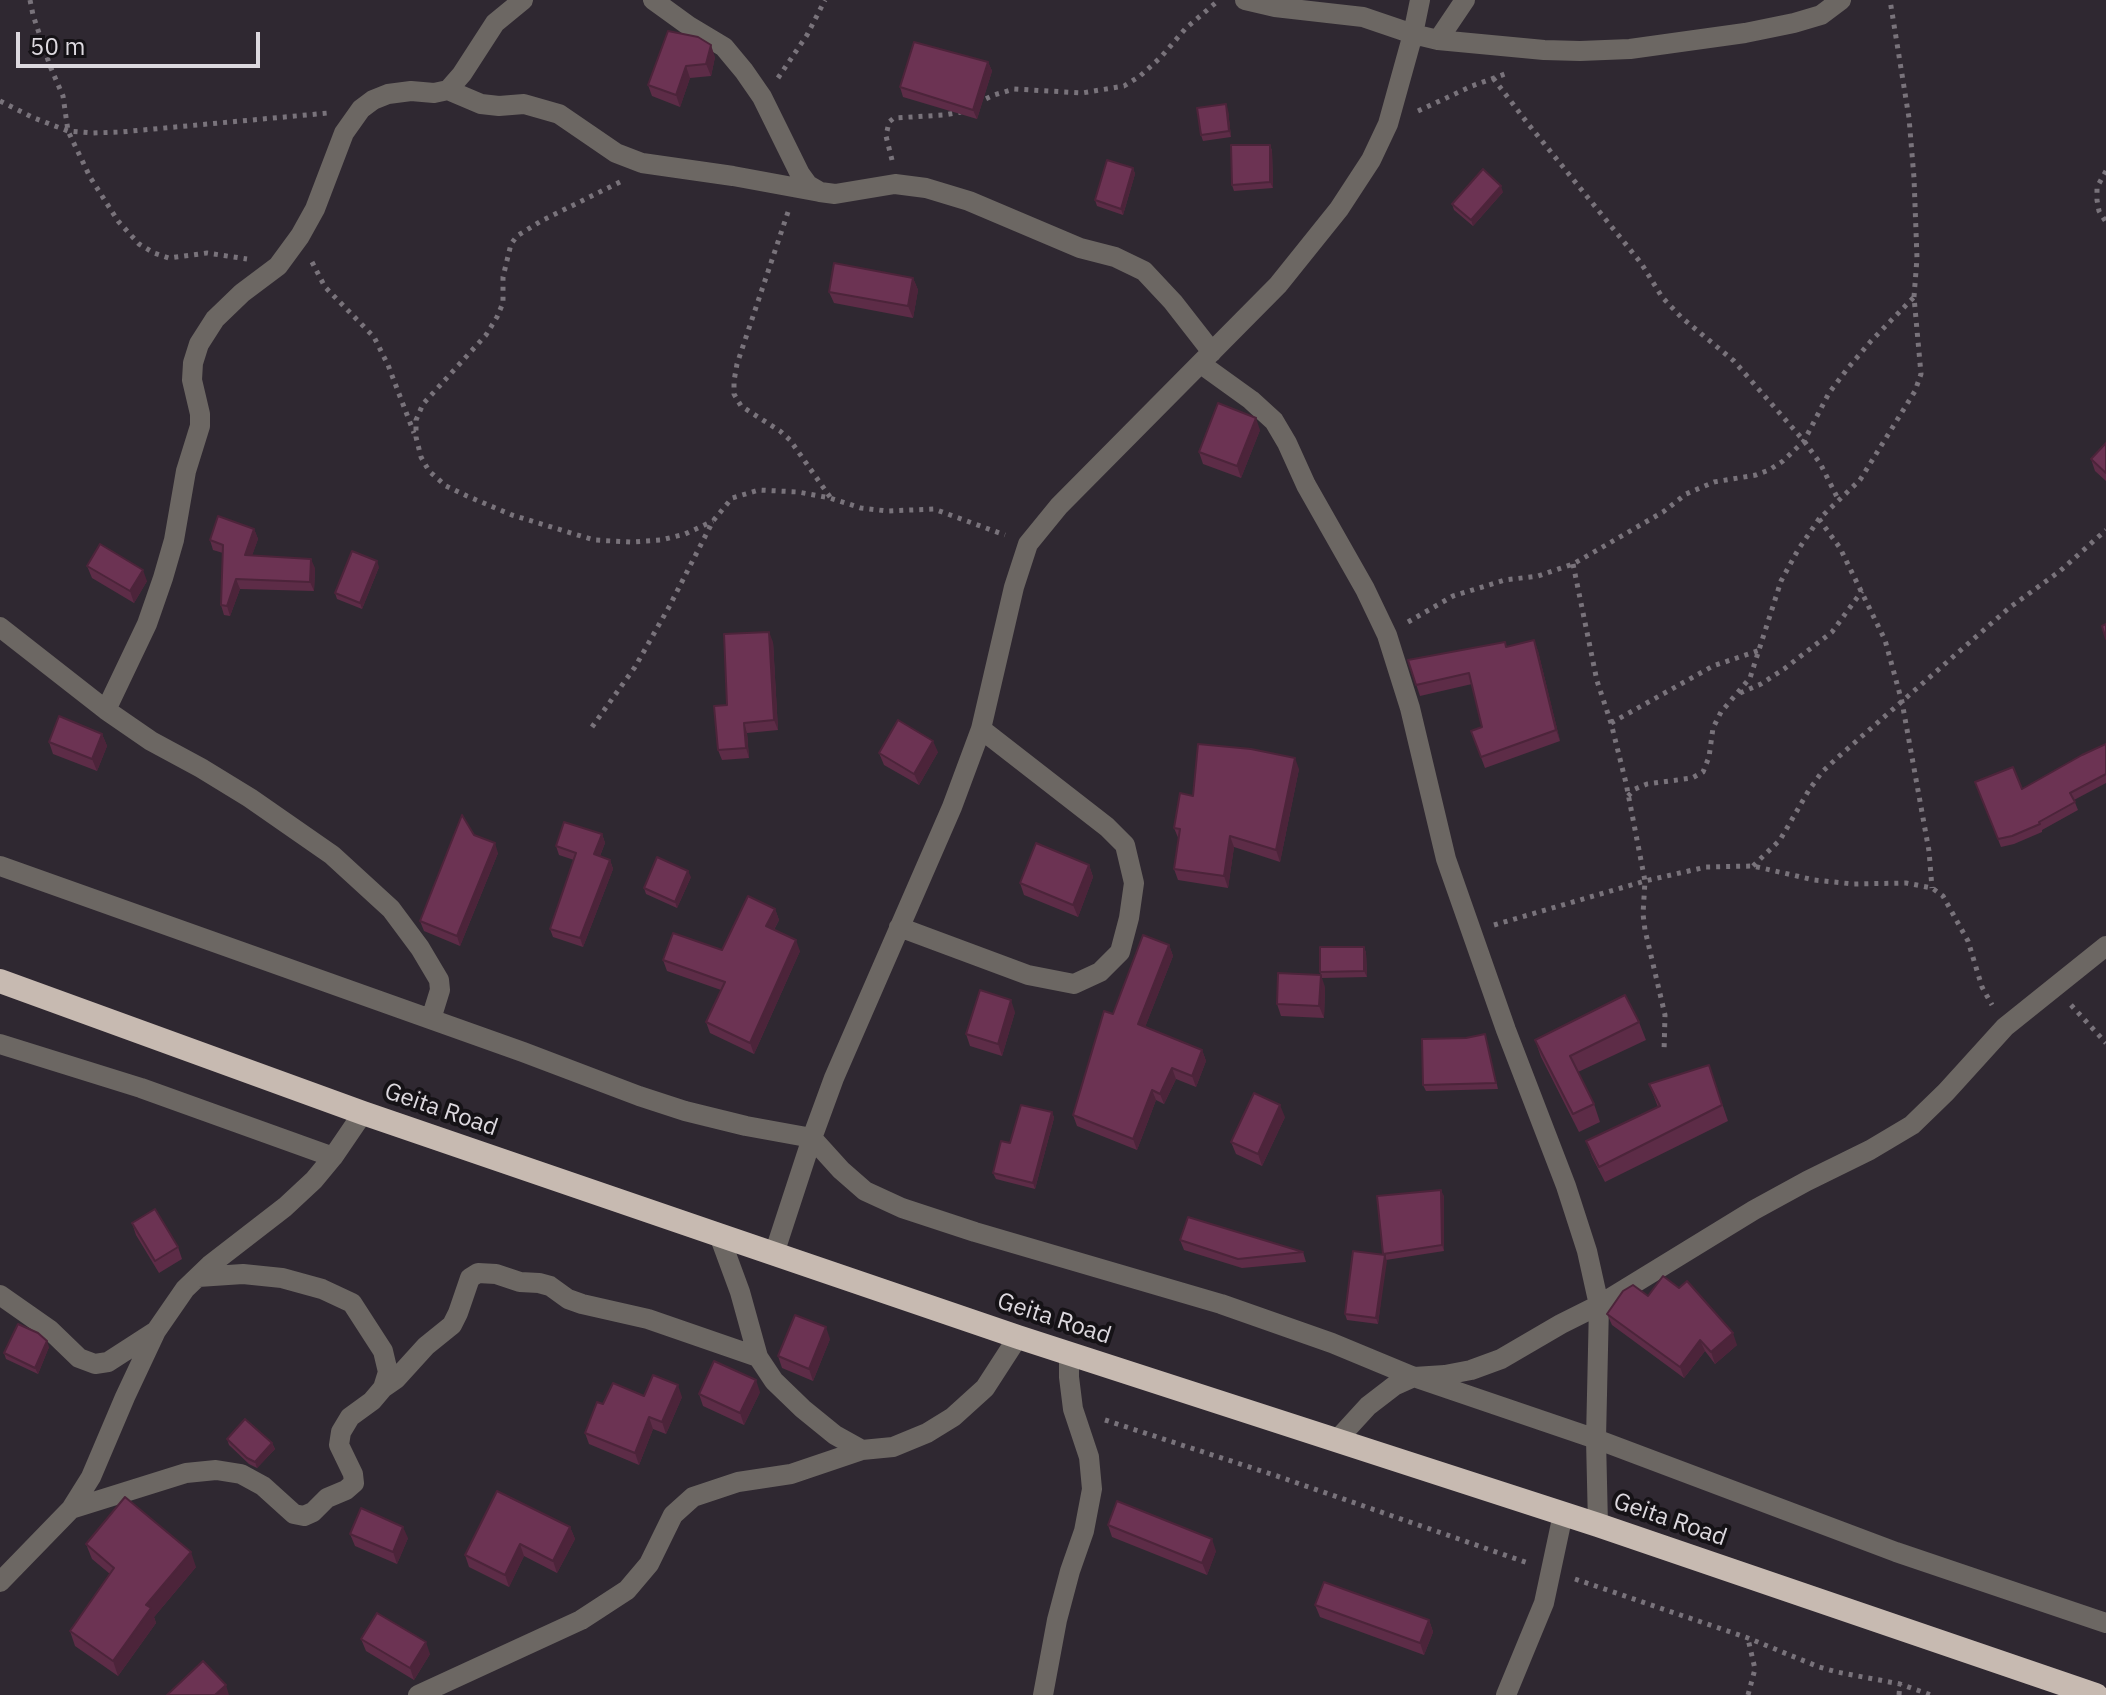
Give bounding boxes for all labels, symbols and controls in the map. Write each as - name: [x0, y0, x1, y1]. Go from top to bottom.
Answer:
- scale bar: [20, 16, 264, 66]
- text: 50 m: [30, 30, 85, 62]
- street label: Geita Road: [381, 1077, 501, 1143]
- street label: Geita Road: [993, 1287, 1115, 1351]
- street label: Geita Road: [1610, 1487, 1730, 1553]

